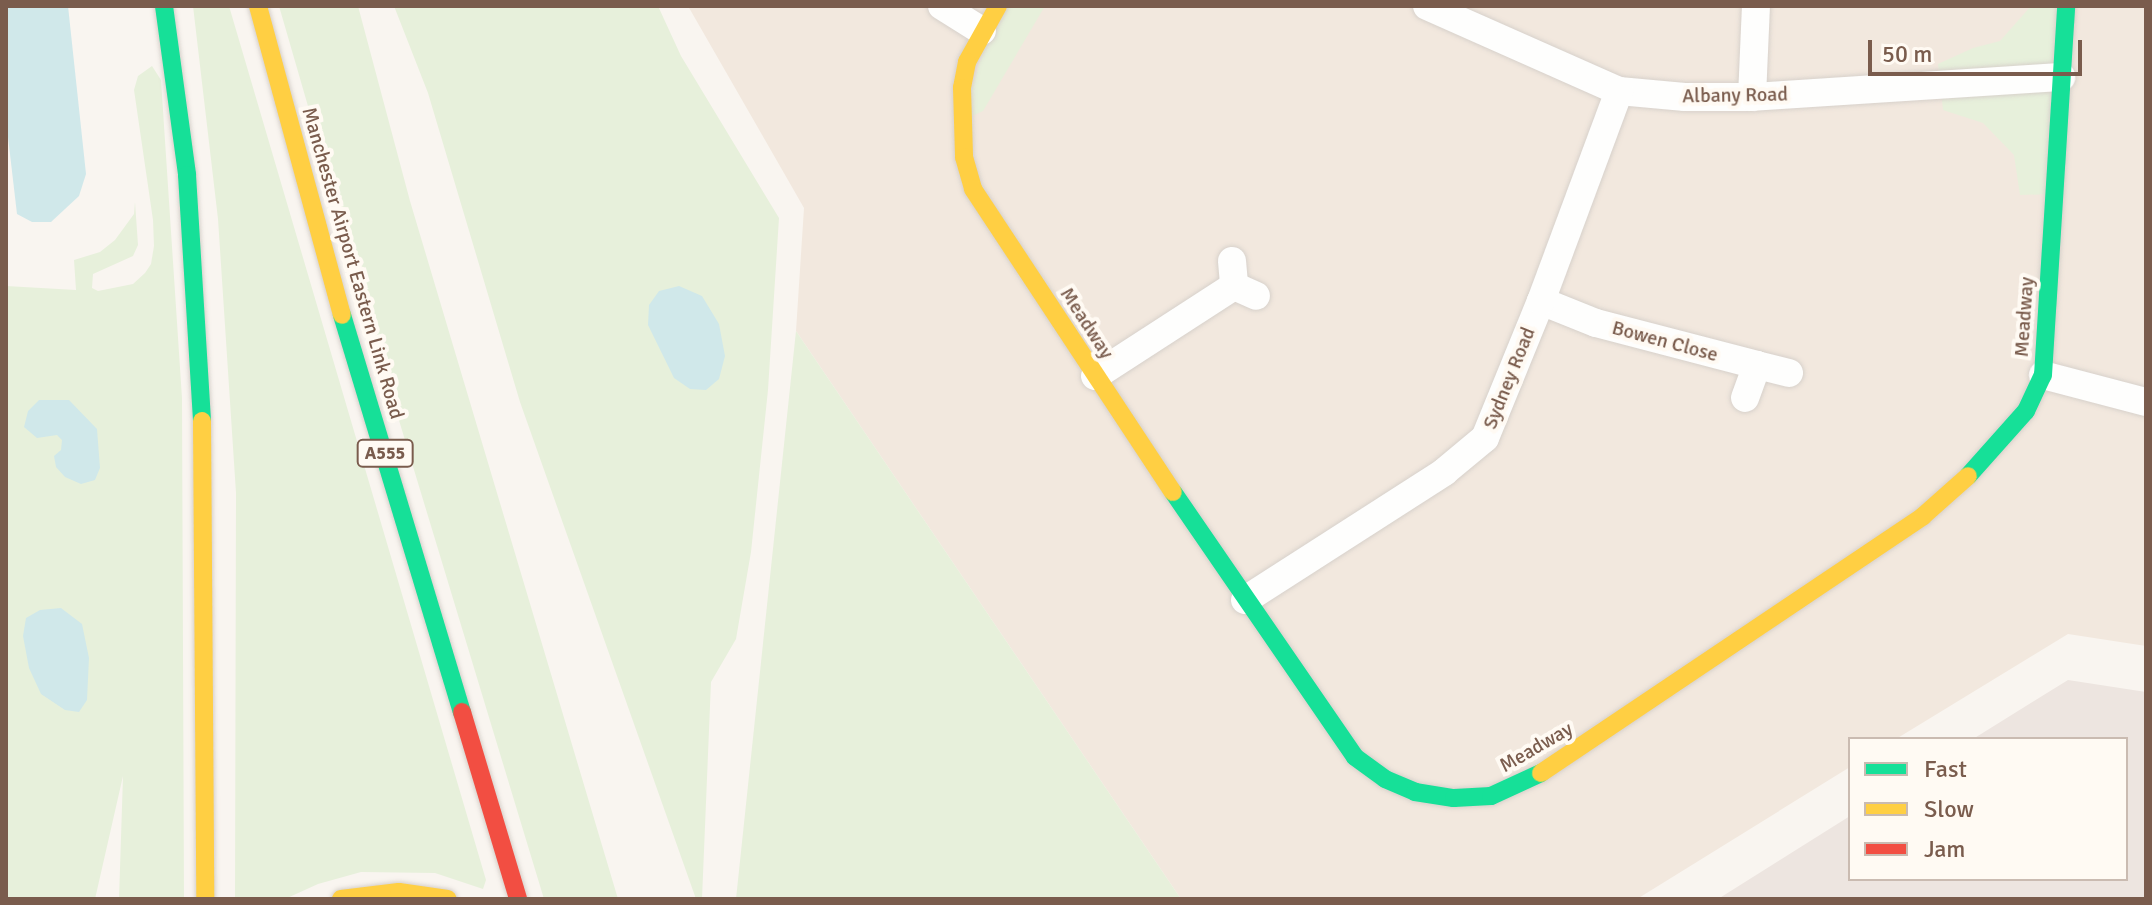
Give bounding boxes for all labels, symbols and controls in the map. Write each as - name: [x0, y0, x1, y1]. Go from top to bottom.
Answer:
- scale bar: [1872, 24, 2086, 74]
- text: 50 m: [1882, 39, 1932, 69]
- street label: Albany Road: [1682, 82, 1788, 108]
- street label: Manchester Airport Eastern Link Road: [297, 104, 409, 422]
- street label: Meadway: [2009, 276, 2039, 358]
- street label: Meadway: [1055, 283, 1119, 363]
- street label: Bowen Close: [1609, 315, 1721, 367]
- street label: Sydney Road: [1478, 324, 1540, 432]
- road number: A555: [355, 439, 415, 467]
- street label: Meadway: [1495, 717, 1577, 777]
- legend: [1848, 737, 2128, 881]
- text: Fast: [1924, 754, 1967, 784]
- text: Slow: [1924, 794, 1974, 824]
- text: Jam: [1924, 834, 1965, 864]

